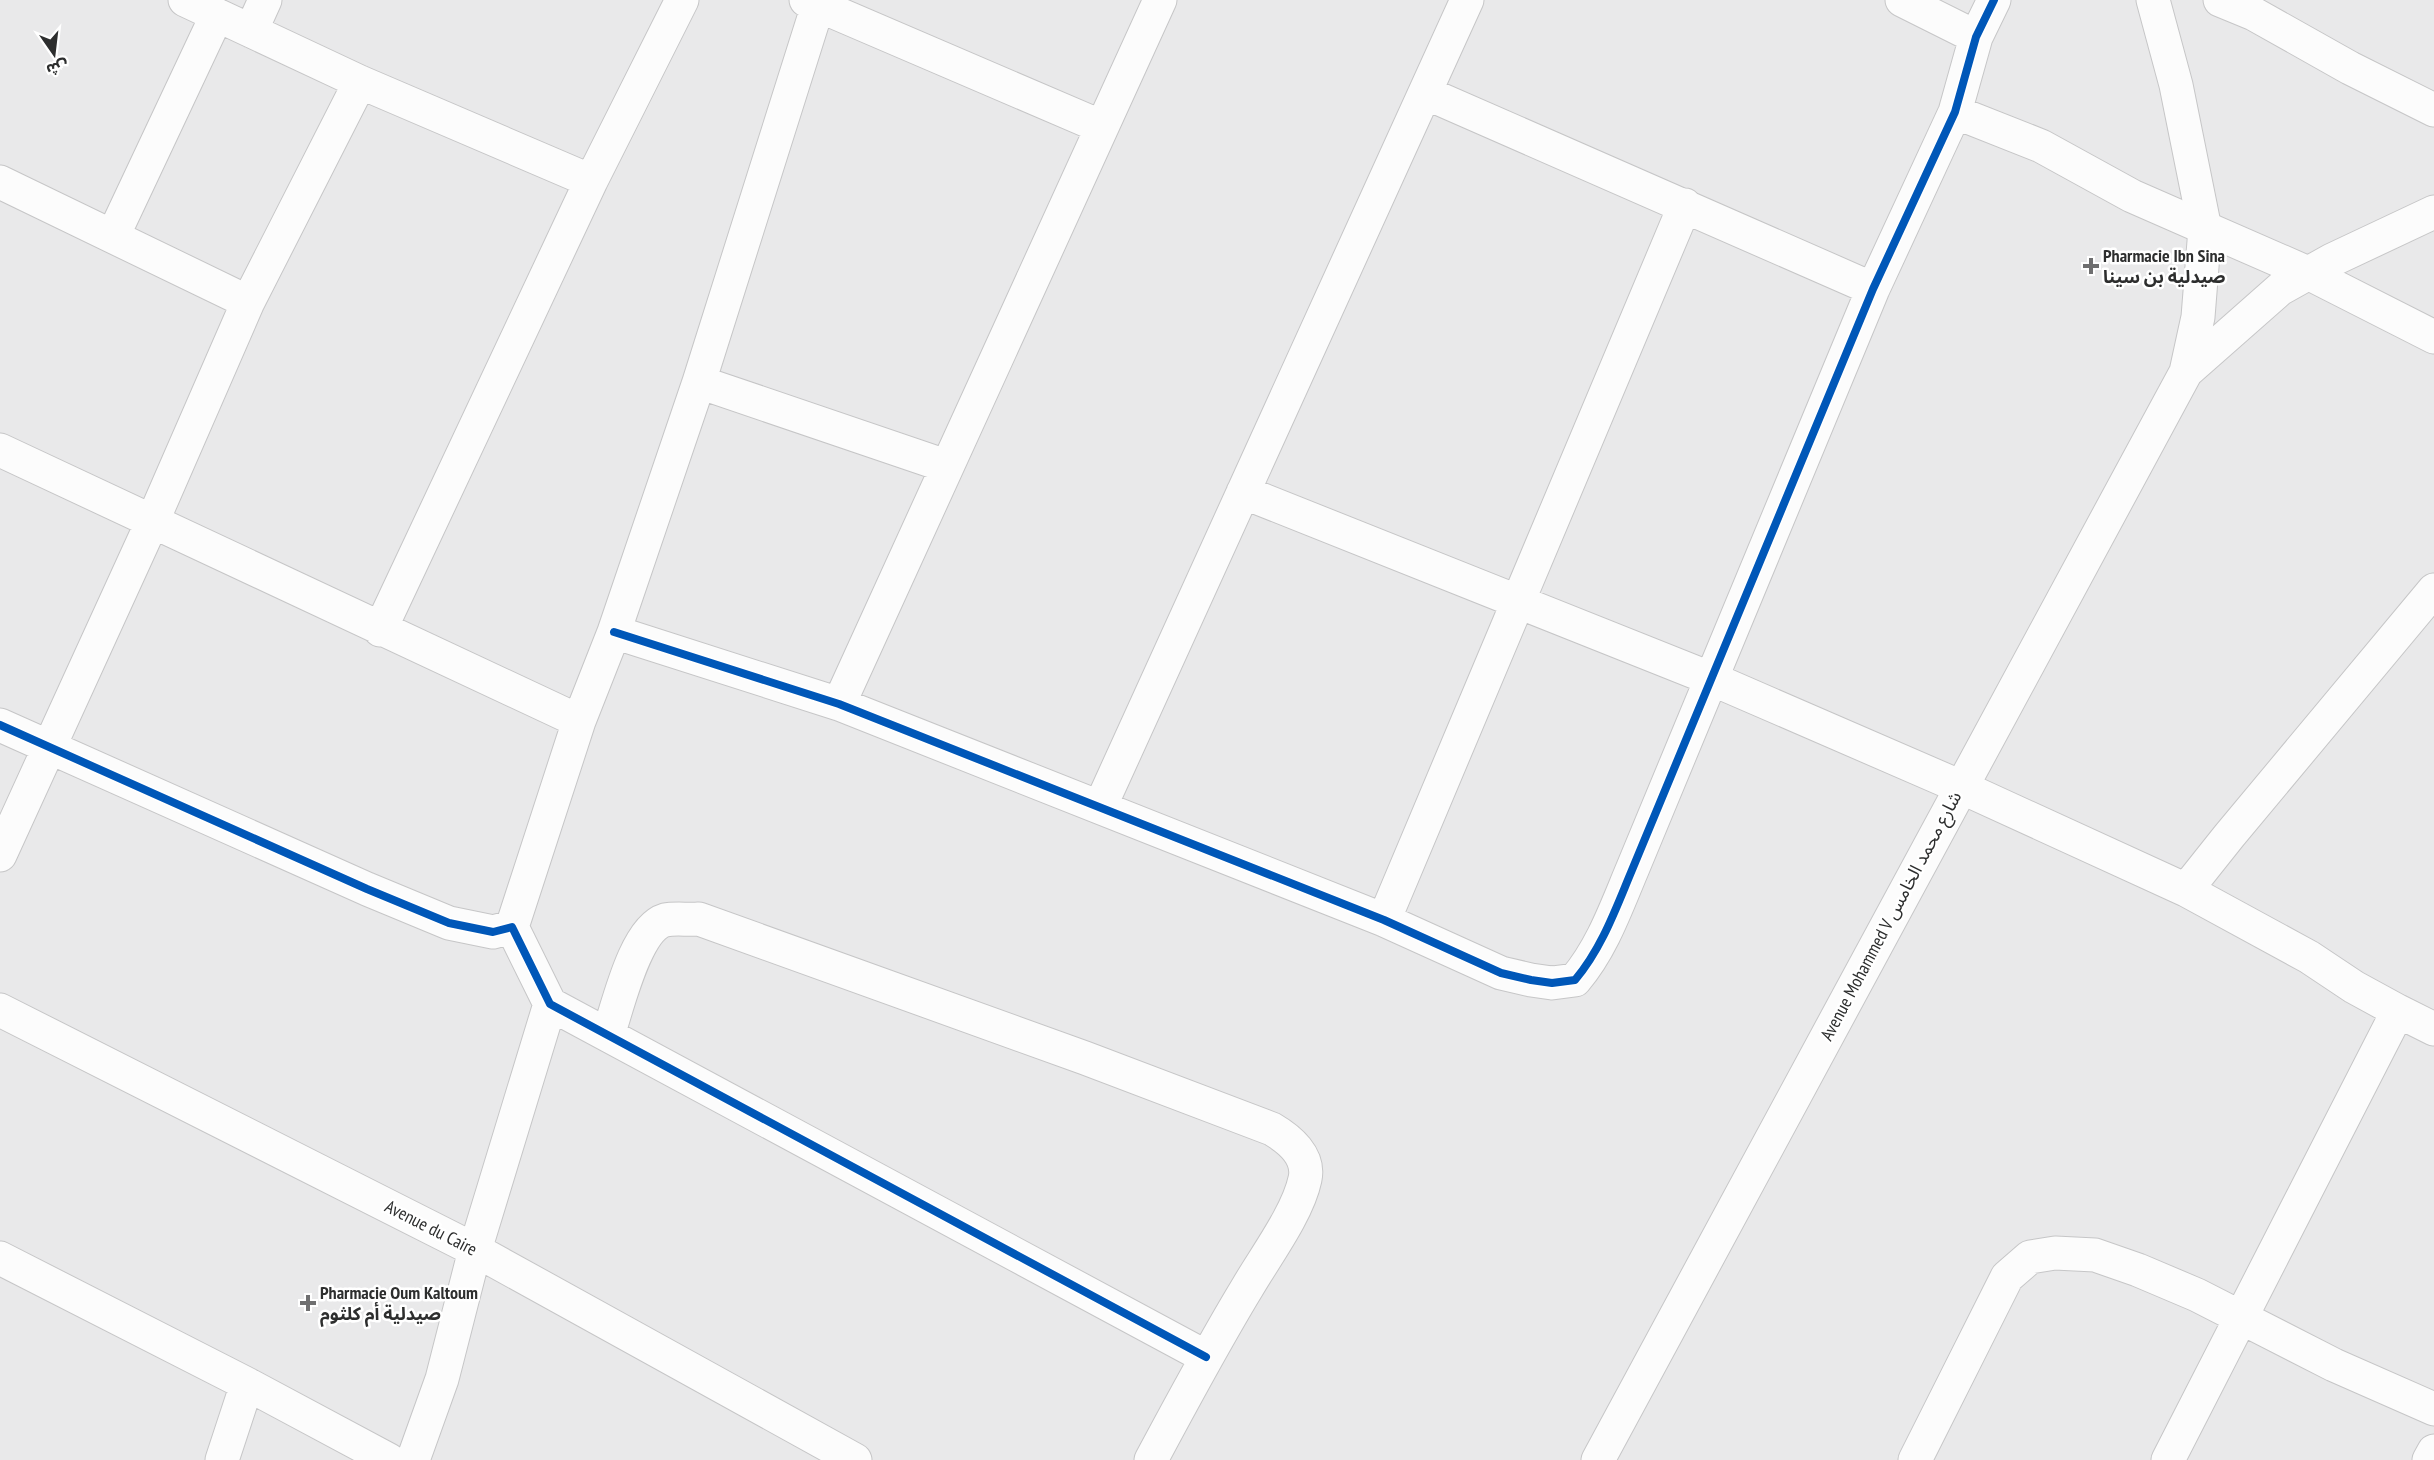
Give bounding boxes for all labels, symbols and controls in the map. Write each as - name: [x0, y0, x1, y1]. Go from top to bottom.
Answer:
- north arrow: [24, 24, 84, 84]
- text: ش: [44, 56, 71, 81]
- place label: Pharmacie Ibn Sina صيدلية بن سينا: [2103, 244, 2226, 288]
- marker: Pharmacie Ibn Sina صيدلية بن سينا: [2084, 259, 2098, 273]
- street label: Avenue Mohammed V شارع محمد الخامس: [1815, 787, 1969, 1046]
- street label: Avenue du Caire: [381, 1195, 481, 1261]
- place label: Pharmacie Oum Kaltoum صيدلية أم كلثوم: [320, 1281, 478, 1327]
- marker: Pharmacie Oum Kaltoum صيدلية أم كلثوم: [301, 1296, 315, 1310]

